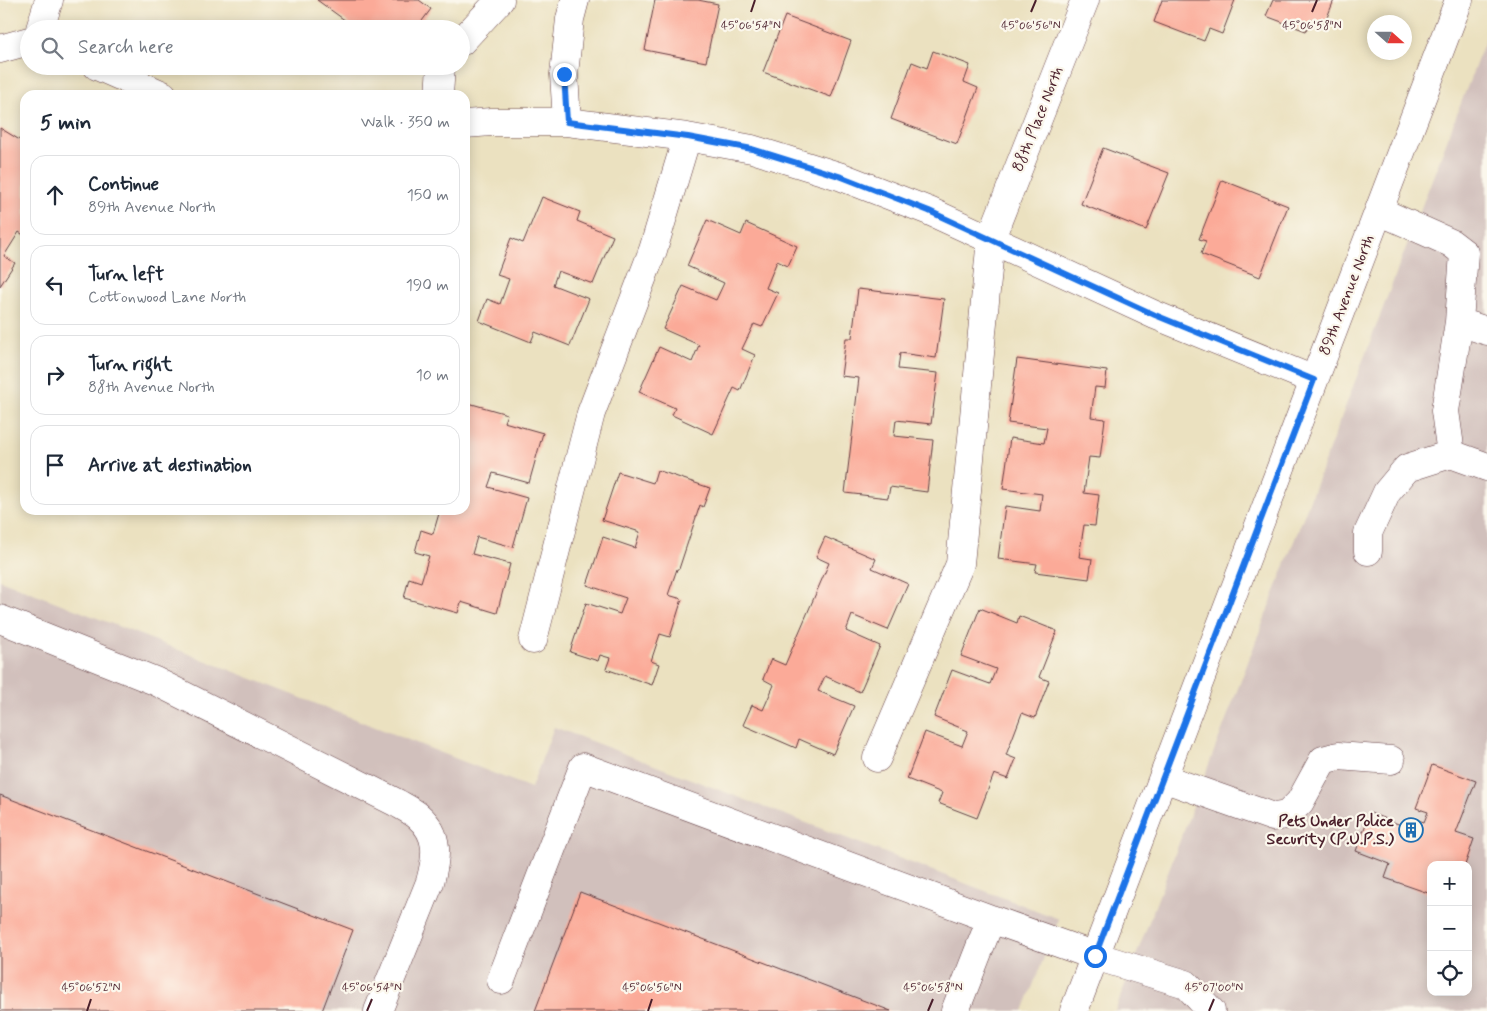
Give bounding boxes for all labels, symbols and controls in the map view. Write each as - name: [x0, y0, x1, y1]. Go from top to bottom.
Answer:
- north arrow: [1367, 15, 1412, 60]
- text: 45°06'54"N: [721, 18, 781, 34]
- text: 45°06'56"N: [1001, 18, 1061, 34]
- text: 45°06'58"N: [1282, 18, 1342, 34]
- search box: [20, 20, 470, 75]
- icon: search: [38, 34, 66, 62]
- text: Search here: [78, 35, 174, 60]
- route end: [553, 63, 576, 86]
- street label: 88th Place North: [1007, 63, 1069, 175]
- text: 5 min: [40, 109, 92, 137]
- text: Walk · 350 m: [361, 112, 450, 133]
- text: Continue: [88, 172, 159, 197]
- icon: ahead: [41, 181, 69, 209]
- text: 150 m: [407, 185, 449, 206]
- text: 89th Avenue North: [88, 197, 216, 218]
- street label: 89th Avenue North: [1314, 232, 1380, 358]
- text: Turn left: [88, 262, 164, 287]
- icon: left: [41, 271, 69, 299]
- text: 190 m: [406, 275, 449, 296]
- text: Cottonwood Lane North: [88, 287, 246, 308]
- text: Turn right: [88, 352, 172, 377]
- icon: right: [41, 361, 69, 389]
- text: 10 m: [416, 365, 449, 386]
- text: 88th Avenue North: [88, 377, 215, 398]
- icon: arrive: [41, 451, 69, 479]
- text: Arrive at destination: [88, 453, 252, 478]
- place label: Pets Under Police Security (P.U.P.S.): [1267, 811, 1394, 850]
- building icon: Pets Under Police Security (P.U.P.S.): [1398, 817, 1424, 843]
- map controls: [1427, 861, 1472, 996]
- button: +: [1427, 861, 1472, 906]
- button: −: [1427, 906, 1472, 951]
- route start: [1084, 945, 1107, 968]
- button: locate: [1427, 951, 1472, 996]
- text: 45°06'52"N: [61, 980, 121, 996]
- text: 45°06'54"N: [342, 980, 402, 996]
- text: 45°06'56"N: [622, 980, 682, 996]
- text: 45°06'58"N: [903, 980, 963, 996]
- text: 45°07'00"N: [1185, 980, 1243, 996]

